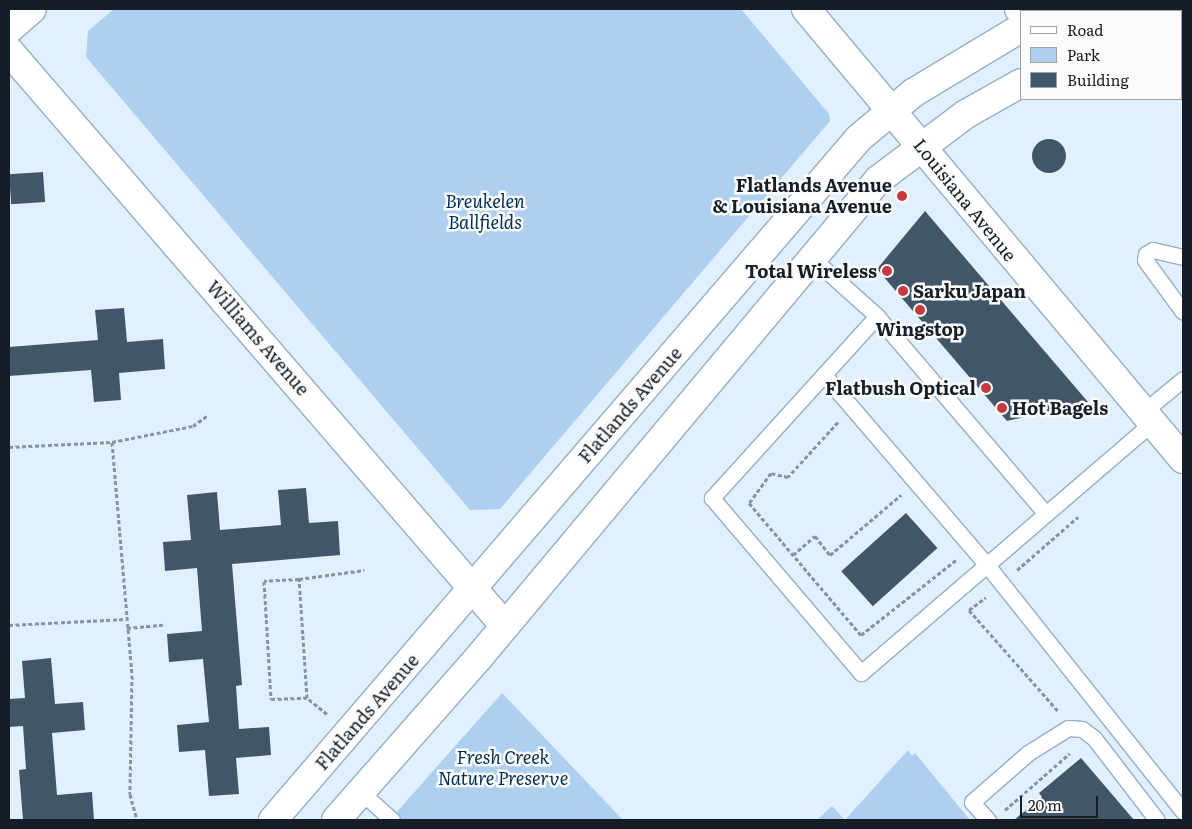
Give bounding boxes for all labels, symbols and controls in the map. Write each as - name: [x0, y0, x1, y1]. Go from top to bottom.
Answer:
- legend: [1020, 10, 1182, 100]
- text: Road: [1067, 18, 1103, 41]
- text: Park: [1067, 43, 1100, 66]
- text: Building: [1067, 68, 1129, 91]
- street label: Louisiana Avenue: [909, 134, 1021, 266]
- place label: Flatlands Avenue & Louisiana Avenue: [712, 175, 892, 218]
- marker: Flatlands Avenue & Louisiana Avenue: [896, 190, 908, 202]
- park label: Breukelen Ballfields: [445, 191, 525, 233]
- place label: Total Wireless: [745, 260, 877, 282]
- marker: Total Wireless: [881, 265, 893, 277]
- street label: Williams Avenue: [202, 276, 314, 400]
- place label: Sarku Japan: [913, 280, 1026, 302]
- marker: Sarku Japan: [897, 285, 909, 297]
- marker: Wingstop: [914, 304, 926, 316]
- place label: Wingstop: [876, 318, 964, 340]
- street label: Flatlands Avenue: [574, 343, 686, 467]
- place label: Flatbush Optical: [825, 377, 976, 399]
- marker: Flatbush Optical: [980, 382, 992, 394]
- place label: Hot Bagels: [1012, 397, 1108, 419]
- marker: Hot Bagels: [996, 402, 1008, 414]
- street label: Flatlands Avenue: [311, 650, 423, 774]
- park label: Fresh Creek Nature Preserve: [438, 747, 568, 790]
- scale bar: [1022, 786, 1100, 818]
- text: 20 m: [1028, 793, 1062, 816]

